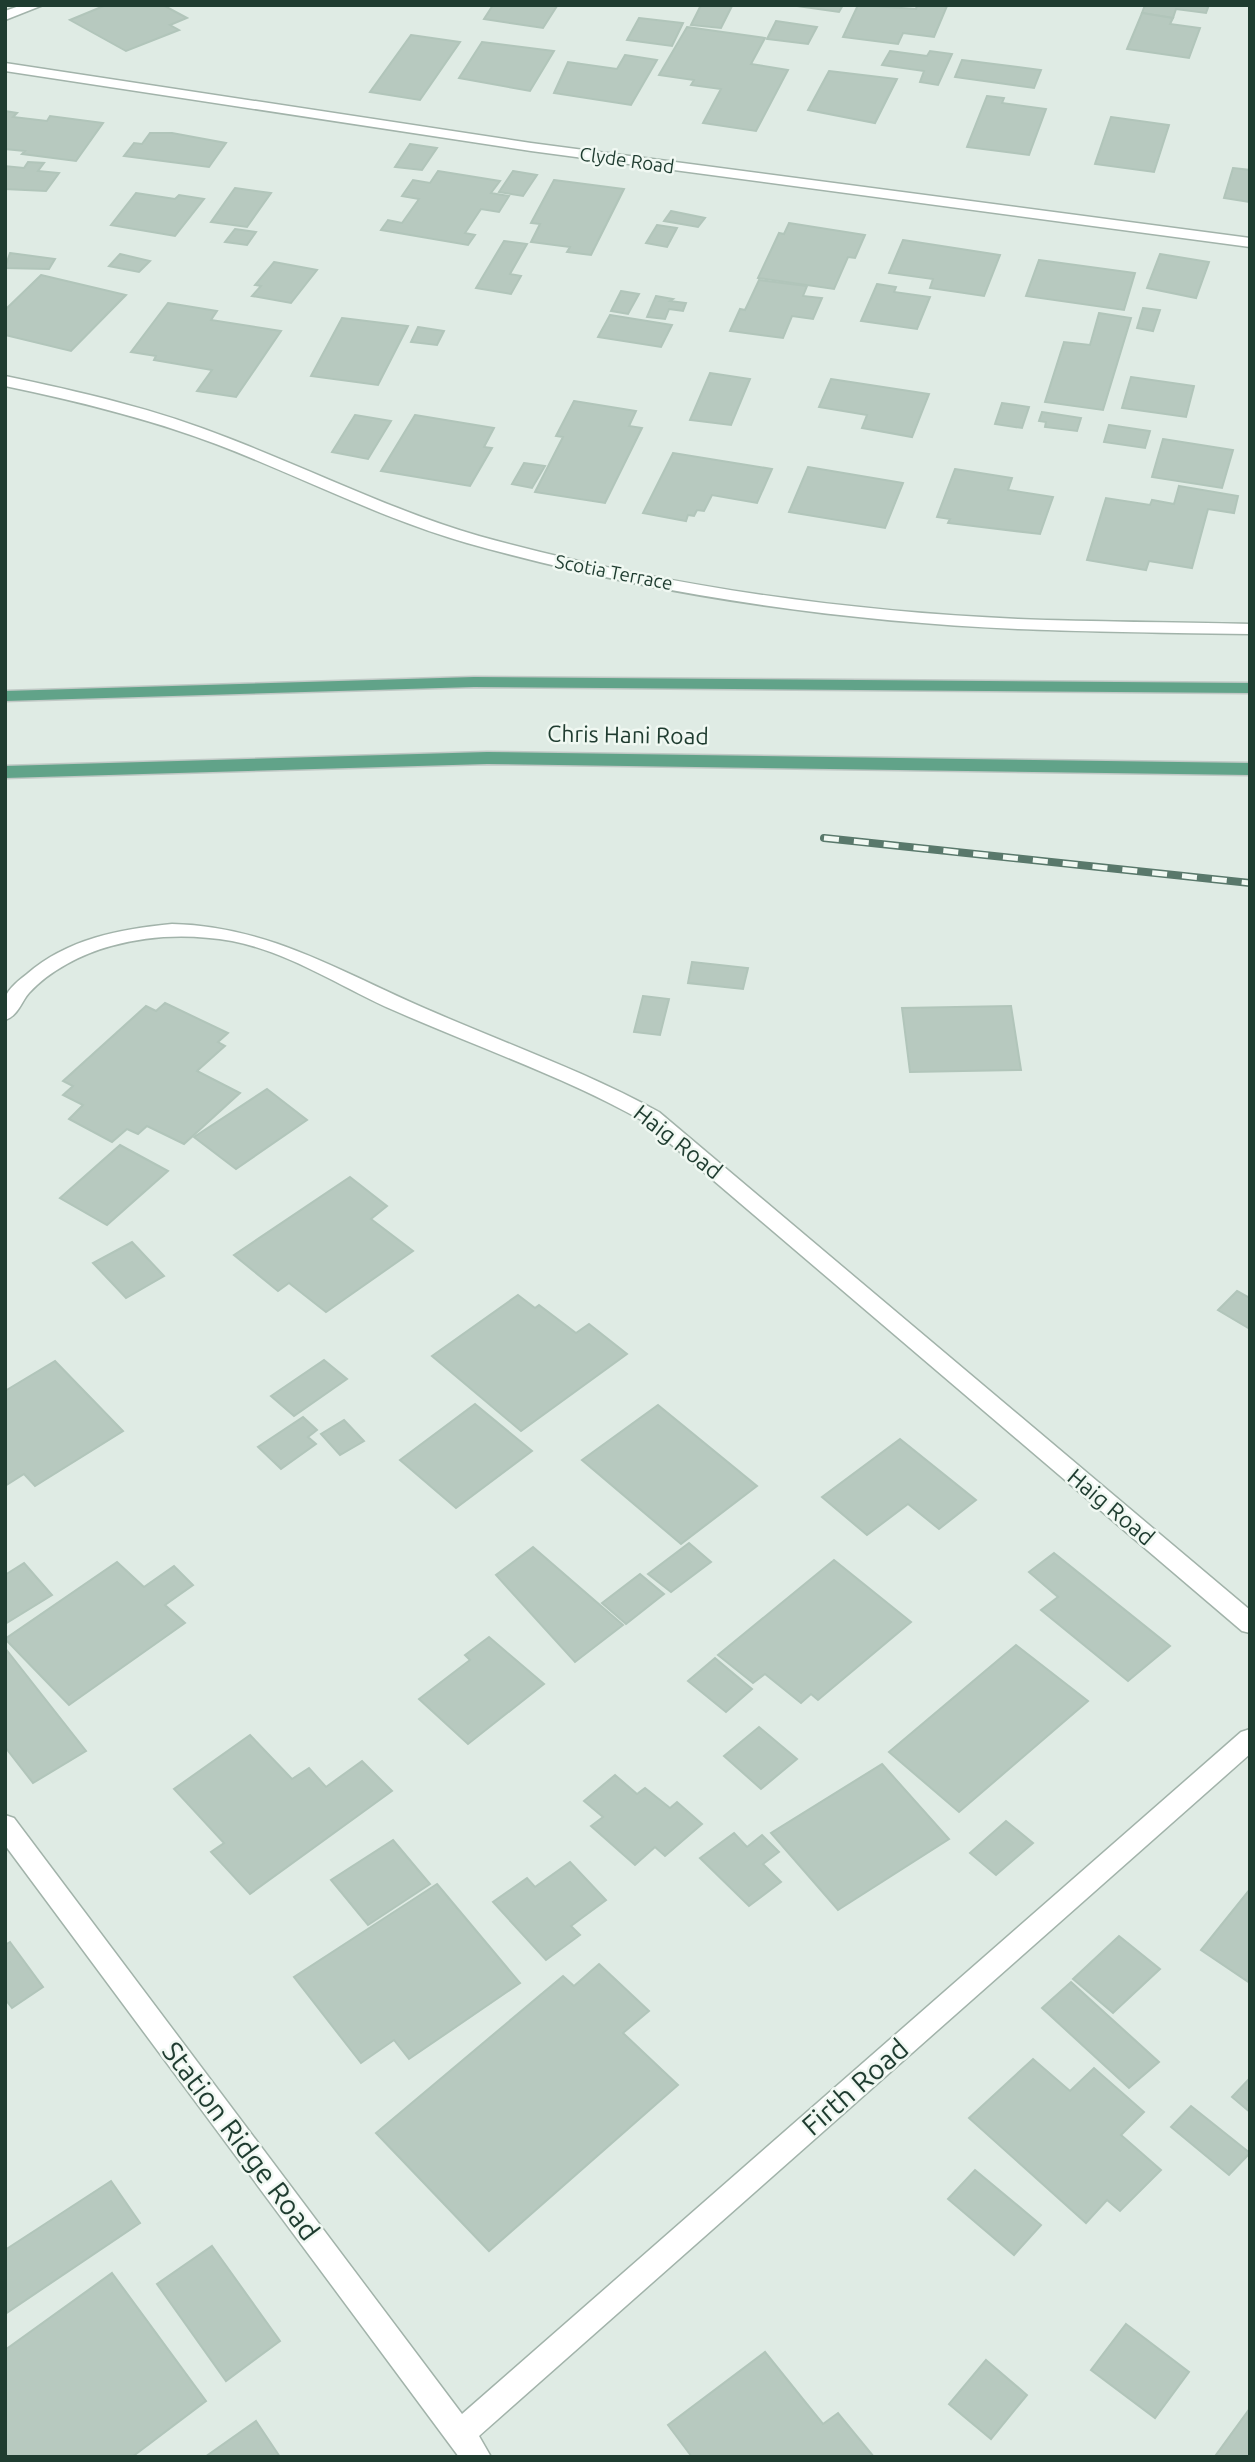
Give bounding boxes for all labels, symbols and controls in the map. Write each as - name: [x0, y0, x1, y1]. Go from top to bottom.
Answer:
- street label: Clyde Road: [578, 142, 676, 178]
- street label: Scotia Terrace: [553, 550, 675, 594]
- street label: Chris Hani Road: [547, 721, 709, 748]
- street label: Haig Road: [629, 1099, 727, 1184]
- street label: Haig Road: [1063, 1463, 1160, 1550]
- street label: Firth Road: [795, 2032, 914, 2141]
- street label: Station Ridge Road: [157, 2036, 326, 2246]

